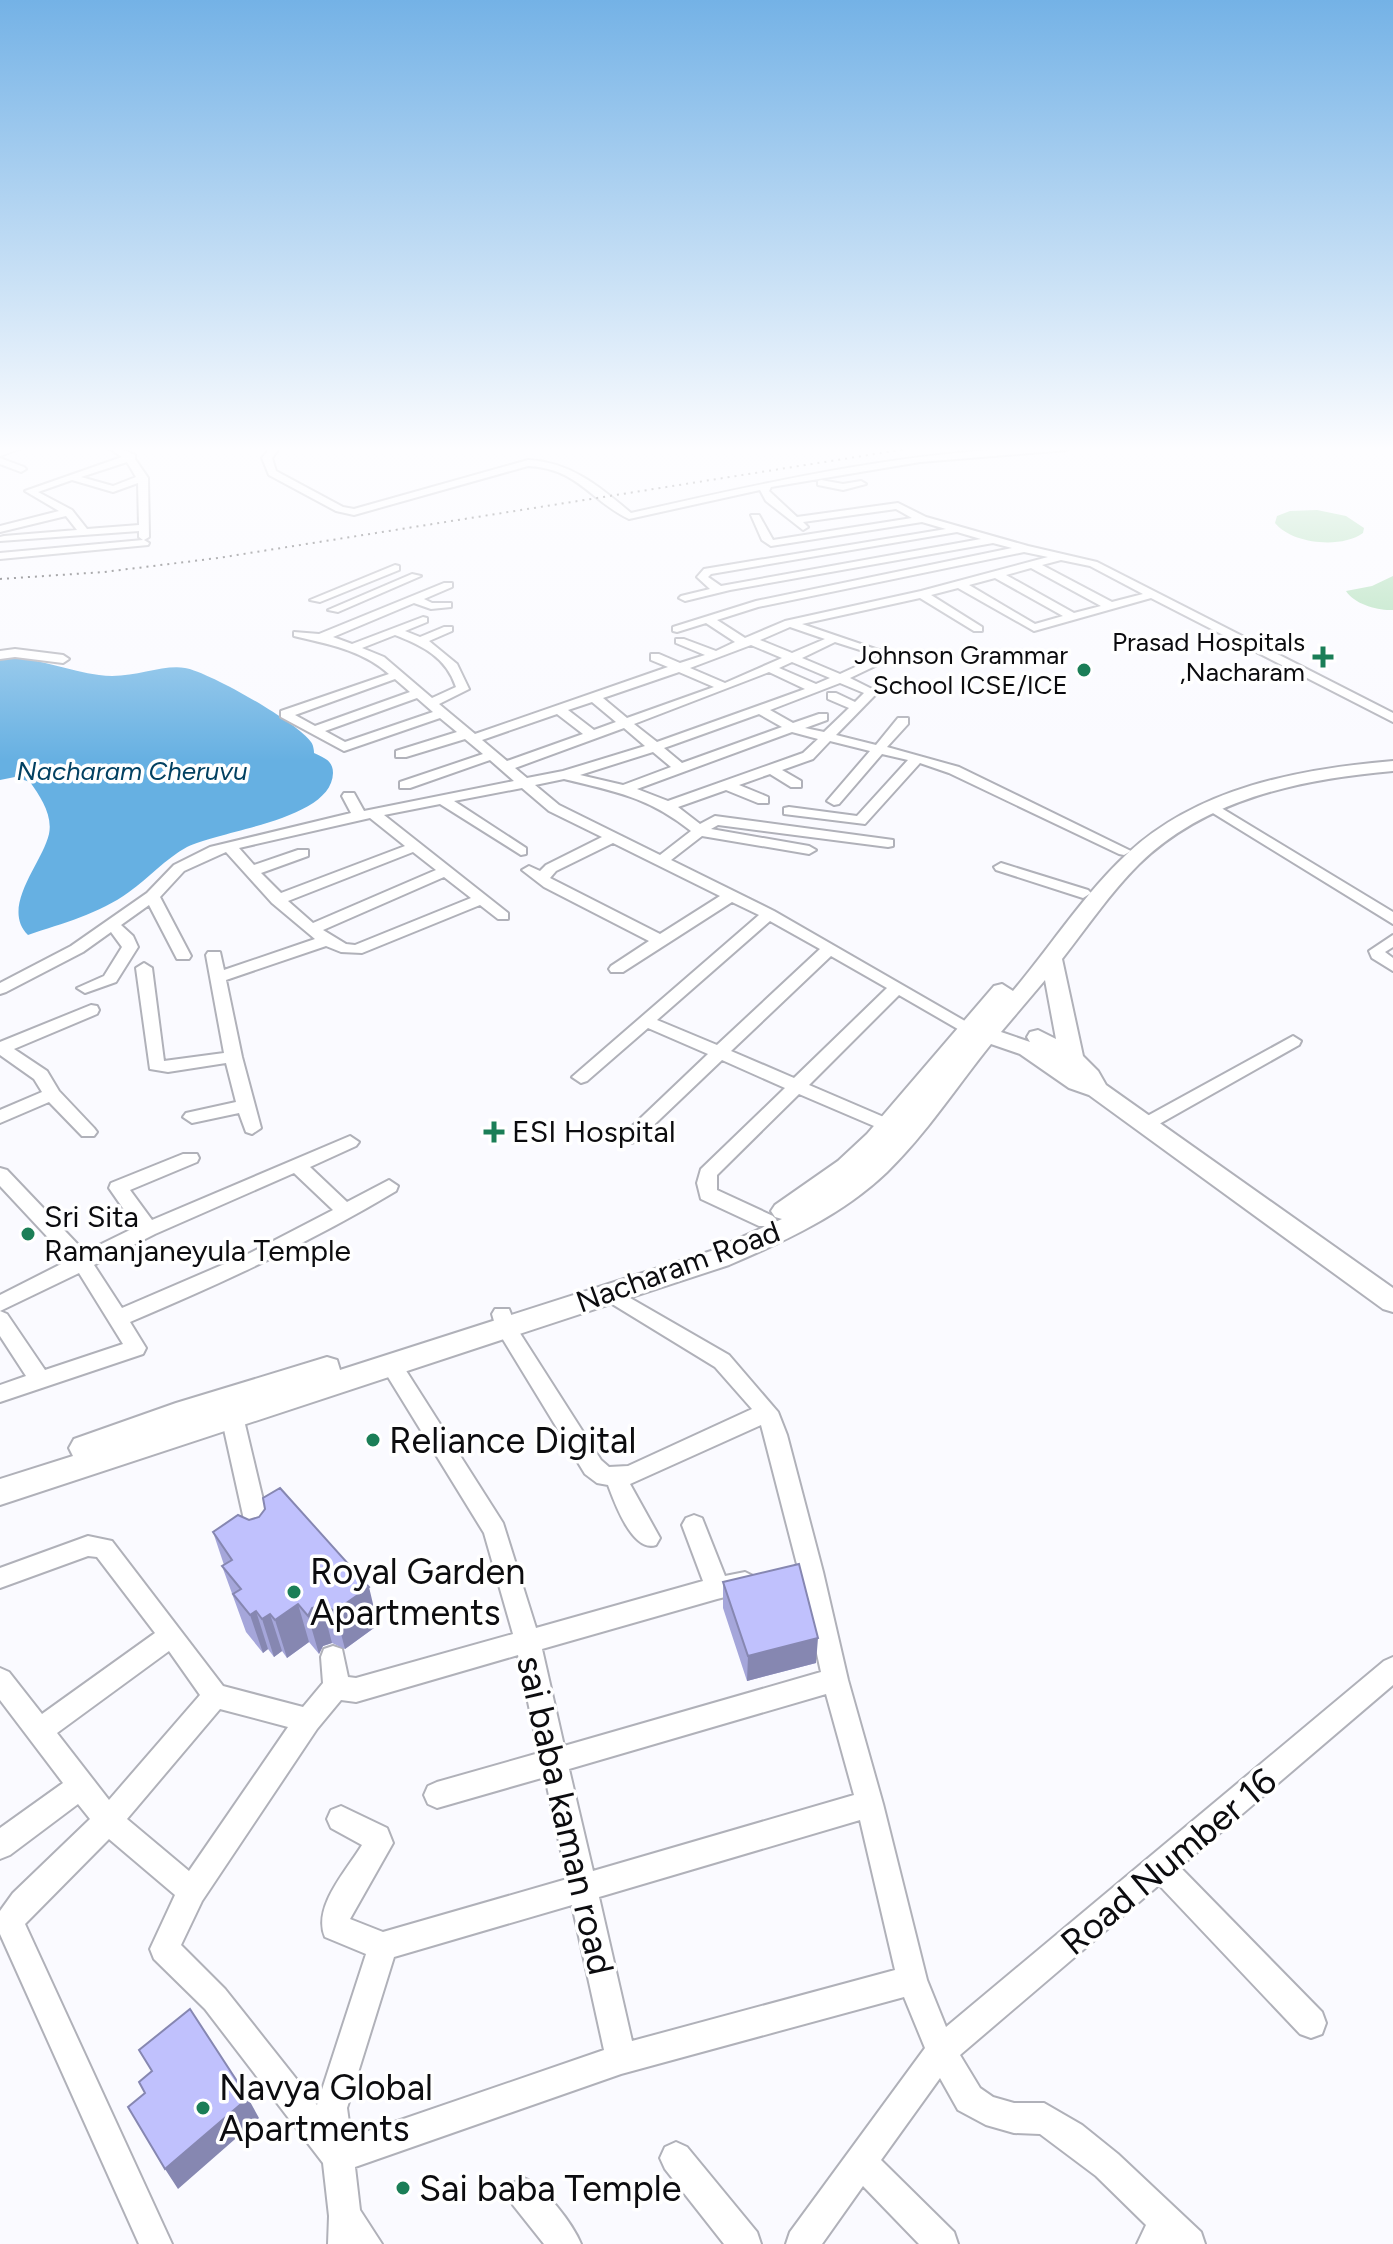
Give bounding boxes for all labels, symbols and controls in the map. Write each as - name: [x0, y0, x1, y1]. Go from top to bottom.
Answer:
- place label: Prasad Hospitals ,Nacharam: [1112, 626, 1305, 688]
- place label: Johnson Grammar School ICSE/ICE: [854, 639, 1068, 701]
- marker: Prasad Hospitals ,Nacharam: [1312, 646, 1334, 668]
- marker: Johnson Grammar School ICSE/ICE: [1075, 661, 1093, 679]
- water label: Nacharam Cheruvu: [17, 755, 247, 787]
- place label: ESI Hospital: [512, 1113, 676, 1150]
- marker: ESI Hospital: [483, 1121, 505, 1143]
- place label: Sri Sita Ramanjaneyula Temple: [44, 1198, 351, 1269]
- street label: Nacharam Road: [571, 1213, 785, 1321]
- marker: Sri Sita Ramanjaneyula Temple: [19, 1225, 37, 1243]
- place label: Reliance Digital: [389, 1419, 636, 1462]
- marker: Reliance Digital: [364, 1431, 382, 1449]
- place label: Royal Garden Apartments: [310, 1550, 525, 1634]
- marker: Royal Garden Apartments: [285, 1583, 303, 1601]
- street label: sai baba kaman road: [508, 1651, 623, 1979]
- street label: Road Number 16: [1052, 1759, 1285, 1964]
- place label: Navya Global Apartments: [219, 2066, 433, 2150]
- marker: Navya Global Apartments: [194, 2099, 212, 2117]
- place label: Sai baba Temple: [419, 2167, 681, 2210]
- marker: Sai baba Temple: [394, 2179, 412, 2197]

